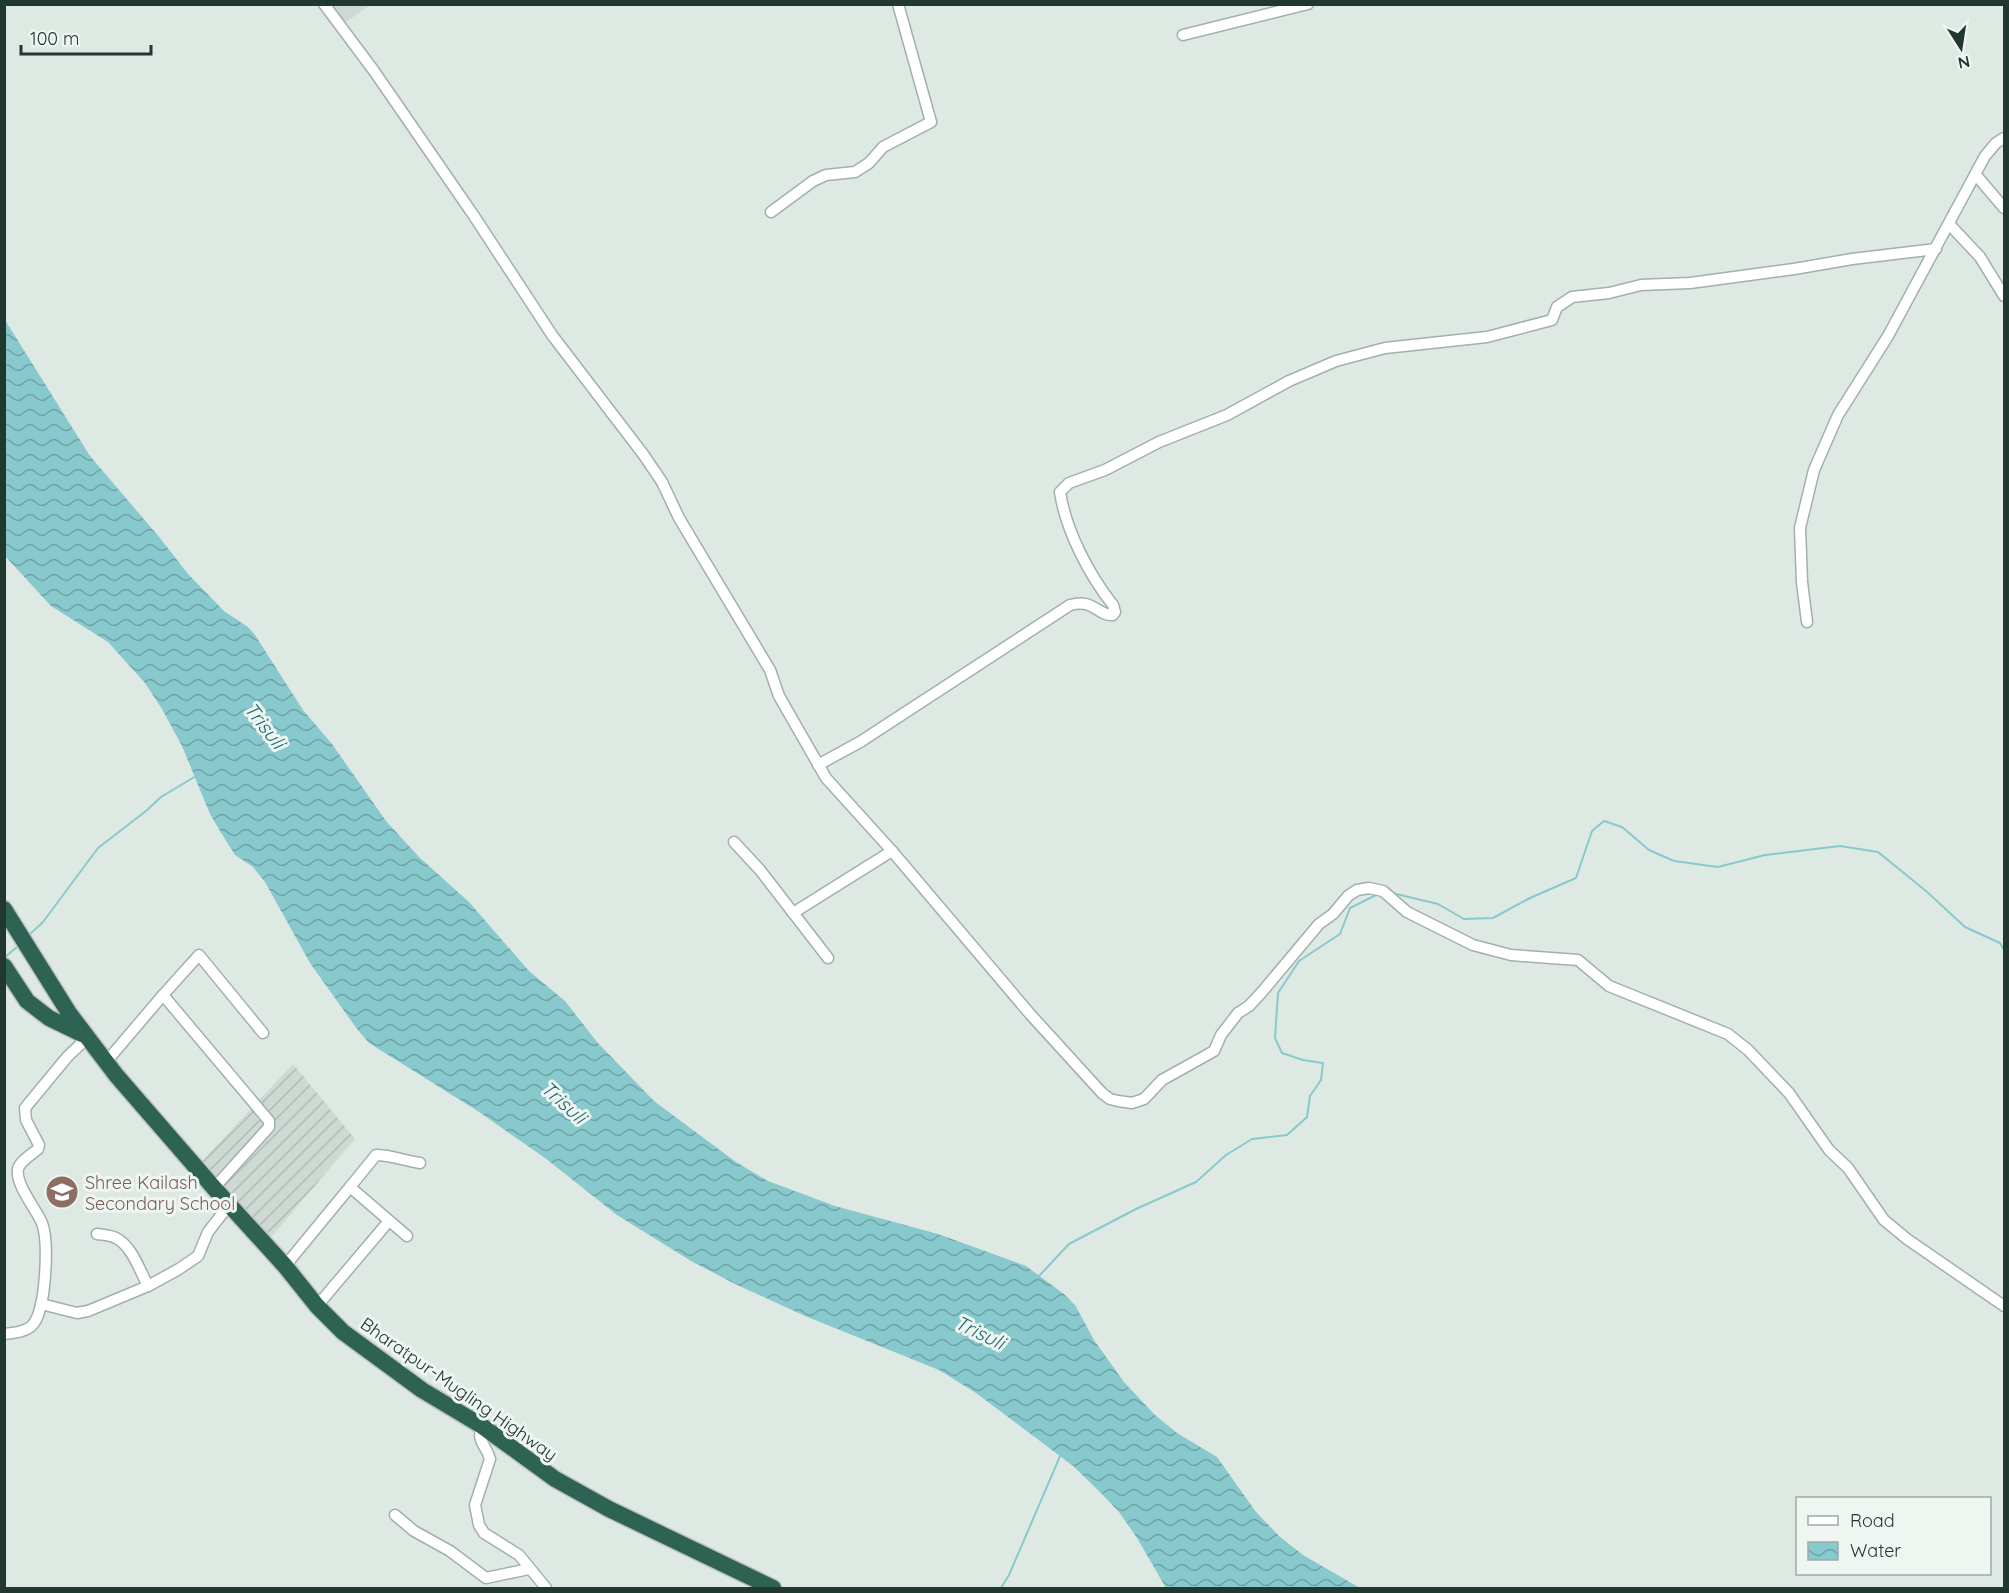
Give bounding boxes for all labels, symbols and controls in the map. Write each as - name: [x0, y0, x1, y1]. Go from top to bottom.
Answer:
- scale bar: [21, 18, 152, 56]
- north arrow: [1931, 18, 1991, 78]
- text: 100 m: [30, 27, 79, 50]
- text: N: [1956, 52, 1972, 74]
- water label: Trisuli: [239, 697, 293, 756]
- water label: Trisuli: [536, 1075, 594, 1131]
- place label: Shree Kailash Secondary School: [85, 1171, 235, 1215]
- school or university icon: Shree Kailash Secondary School: [44, 1174, 80, 1210]
- water label: Trisuli: [951, 1309, 1012, 1356]
- street label: Bharatpur-Mugling Highway: [356, 1312, 562, 1466]
- legend: [1796, 1497, 1991, 1575]
- text: Road: [1850, 1509, 1895, 1532]
- text: Water: [1850, 1539, 1901, 1562]

